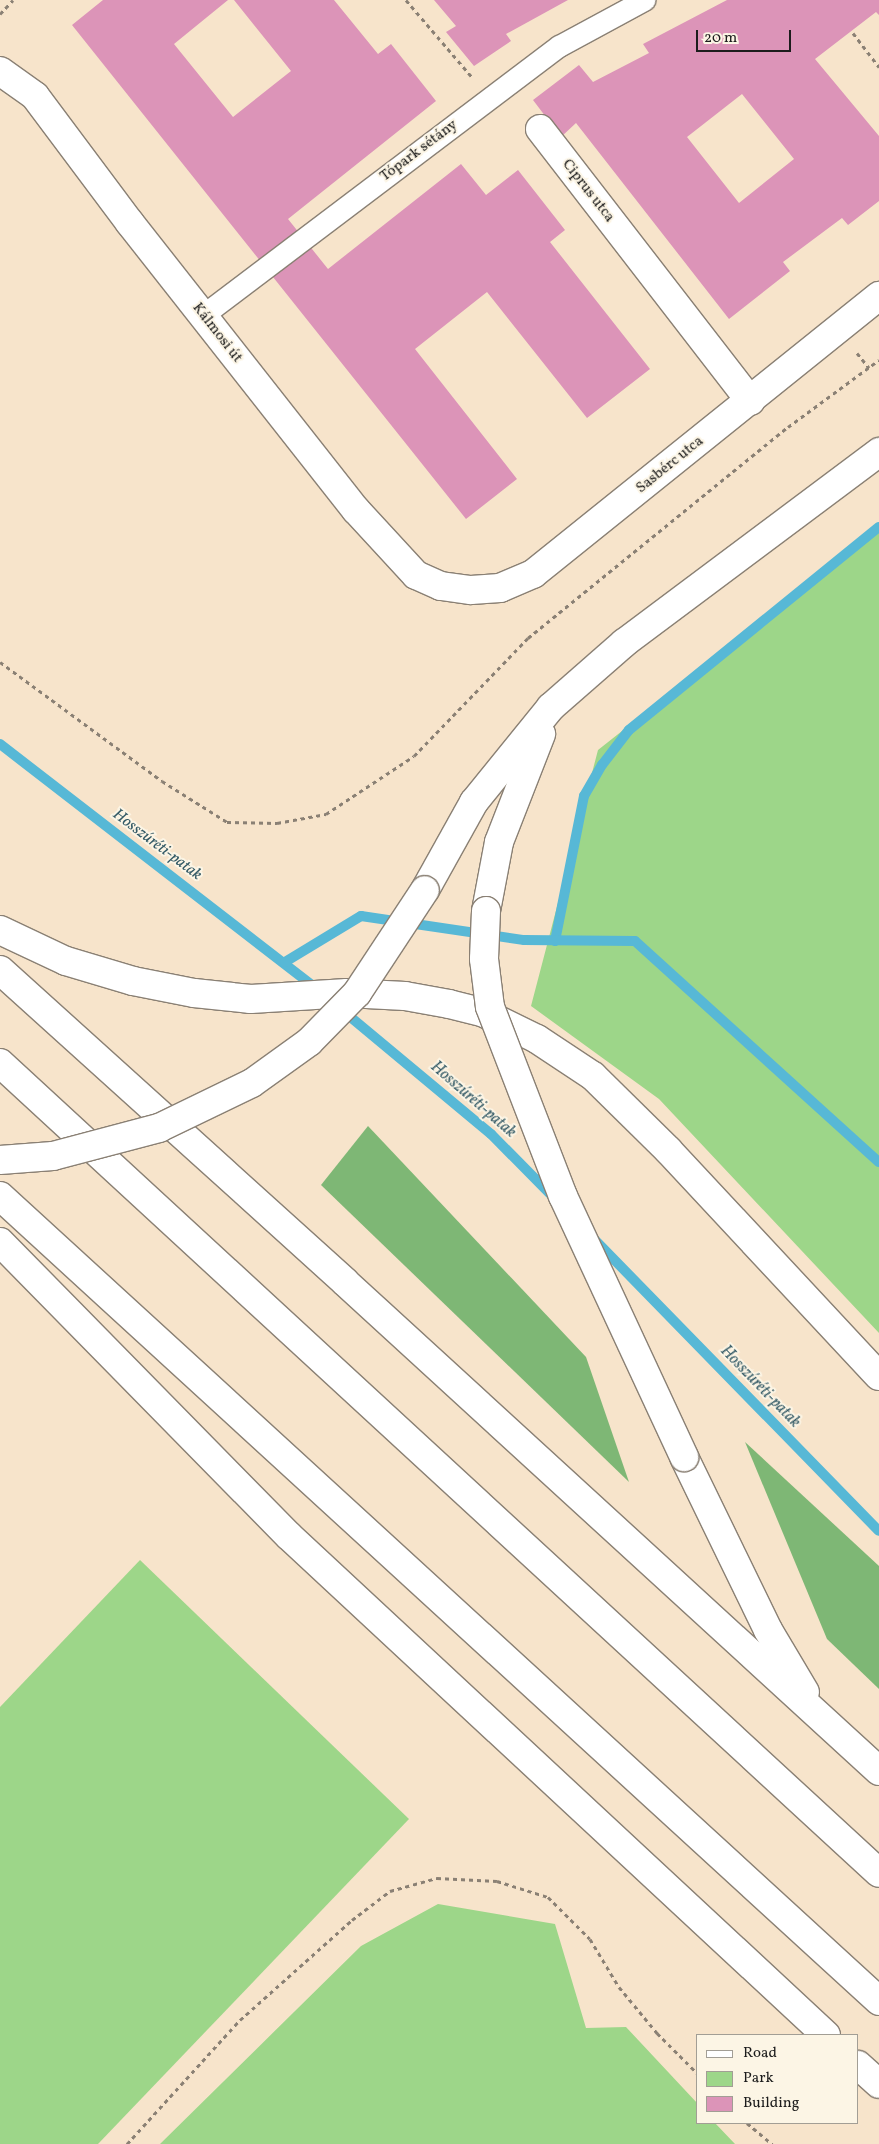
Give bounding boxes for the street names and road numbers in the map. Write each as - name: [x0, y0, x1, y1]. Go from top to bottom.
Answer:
- street label: Tópark sétány: [377, 116, 461, 186]
- street label: Ciprus utca: [558, 156, 618, 226]
- street label: Kálmosi út: [188, 299, 246, 367]
- street label: Sasbérc utca: [633, 432, 707, 498]

